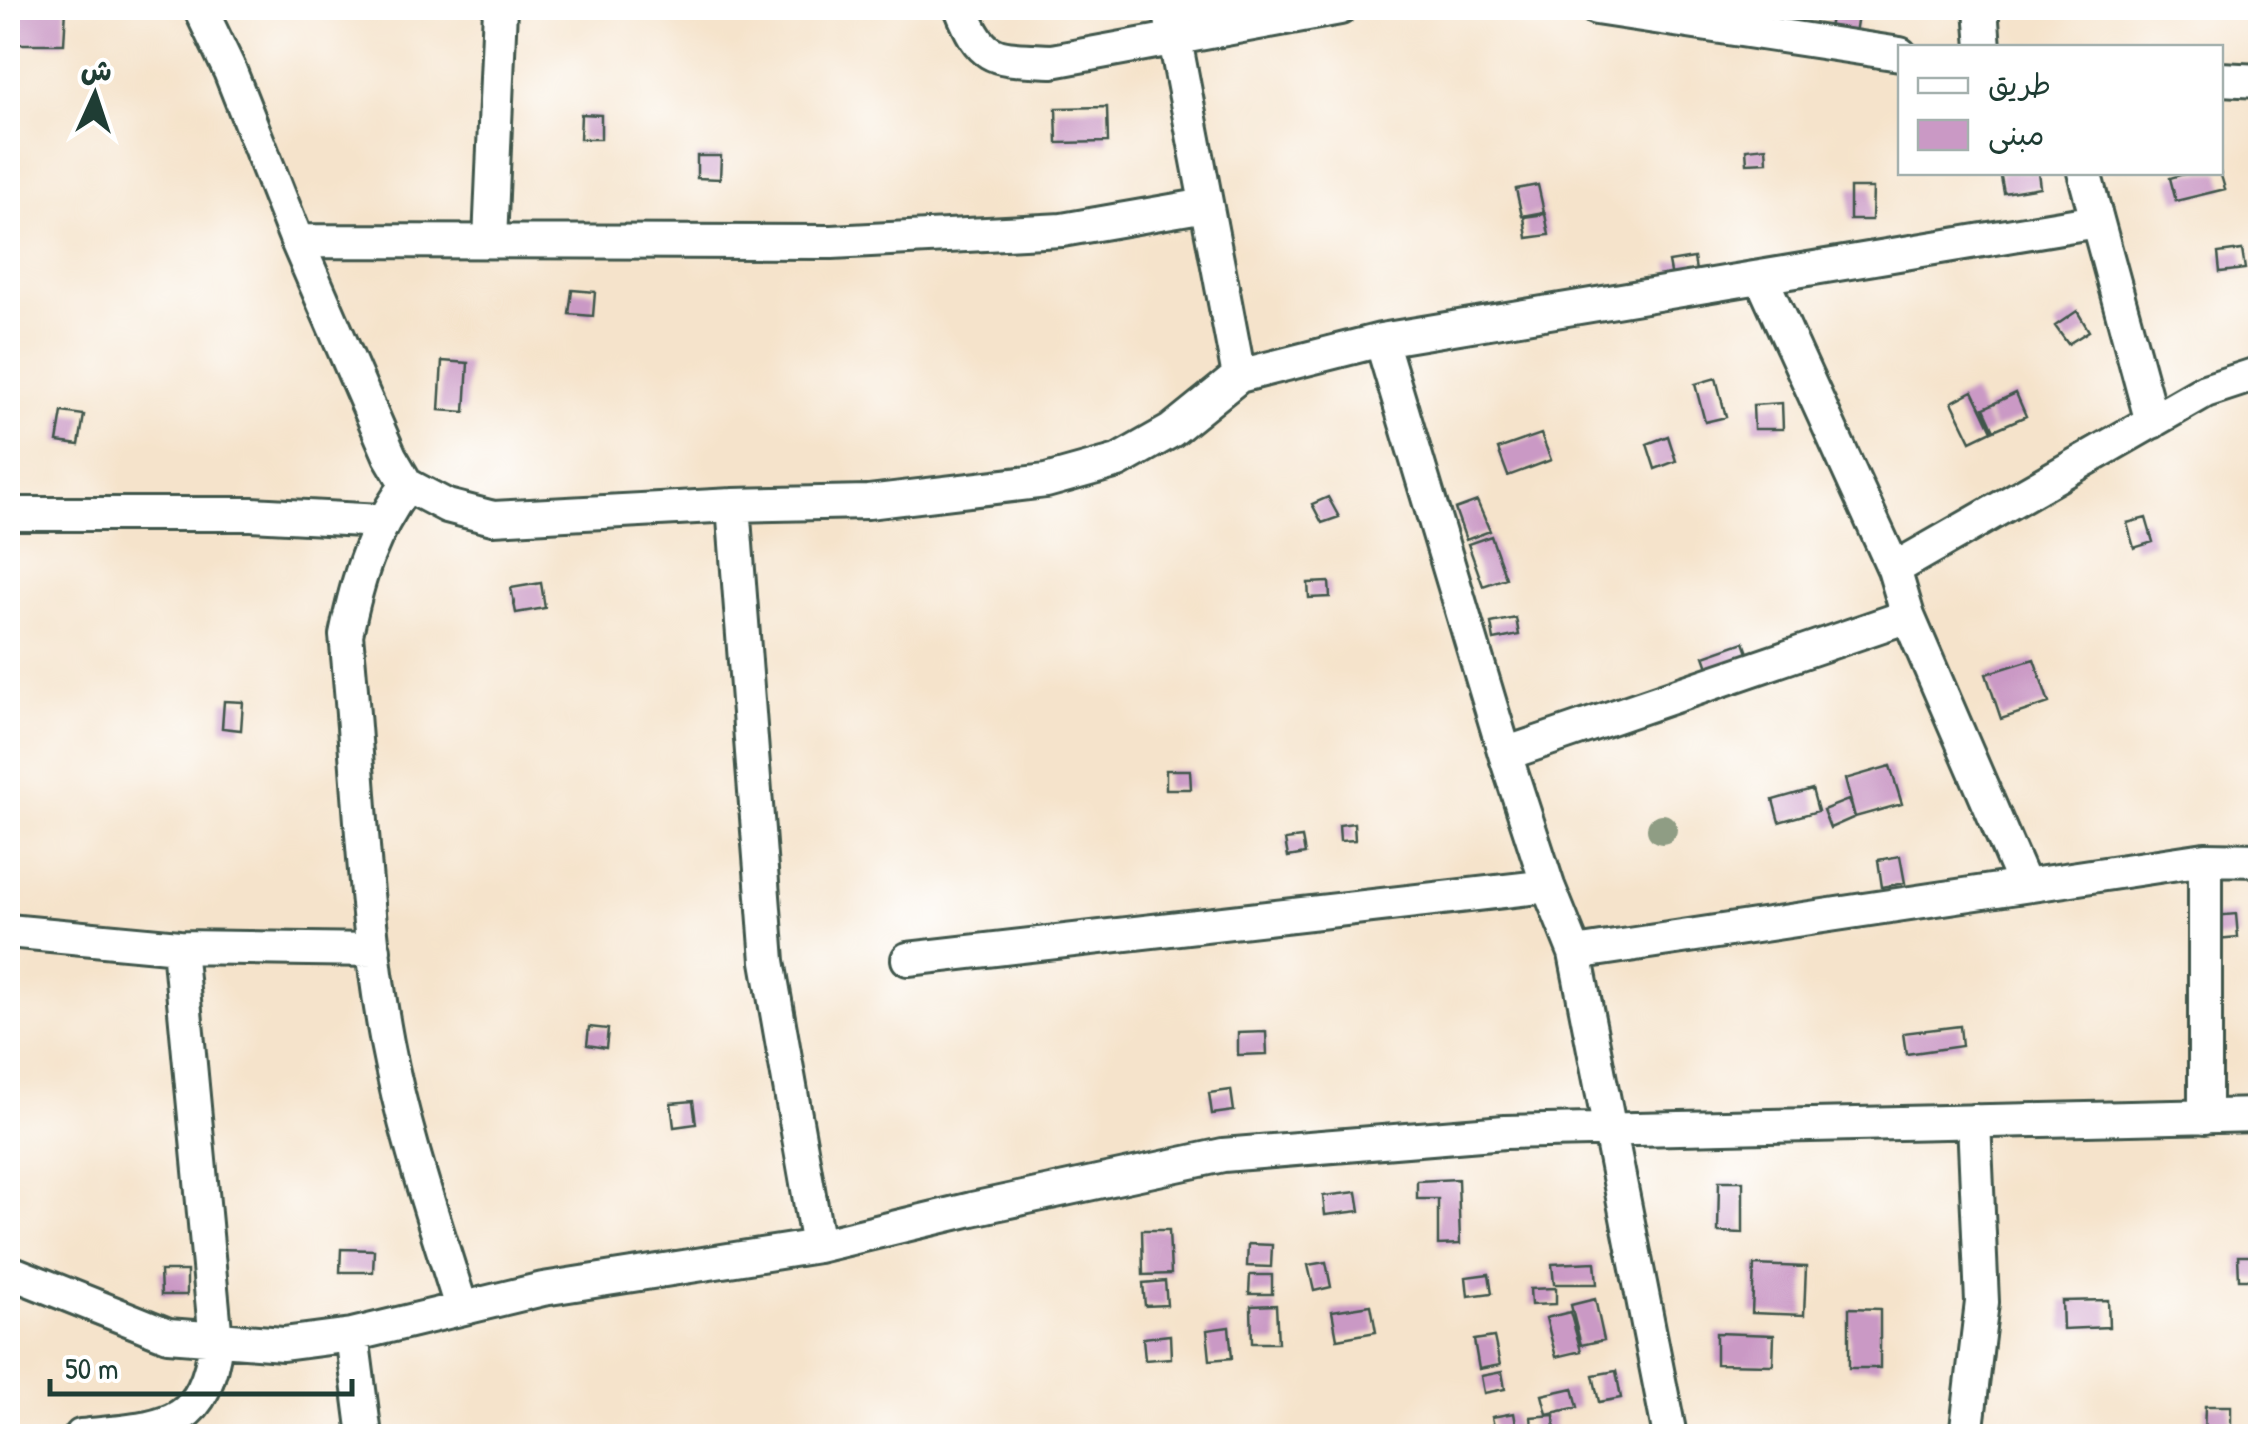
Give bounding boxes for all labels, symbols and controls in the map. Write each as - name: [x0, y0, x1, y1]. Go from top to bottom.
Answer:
- north arrow: [45, 45, 145, 145]
- legend: [1898, 45, 2223, 175]
- text: ش: [80, 50, 113, 90]
- text: طريق: [1988, 64, 2051, 104]
- text: مبنى: [1988, 114, 2044, 154]
- scale bar: [50, 1334, 352, 1396]
- text: 50 m: [65, 1348, 118, 1388]

